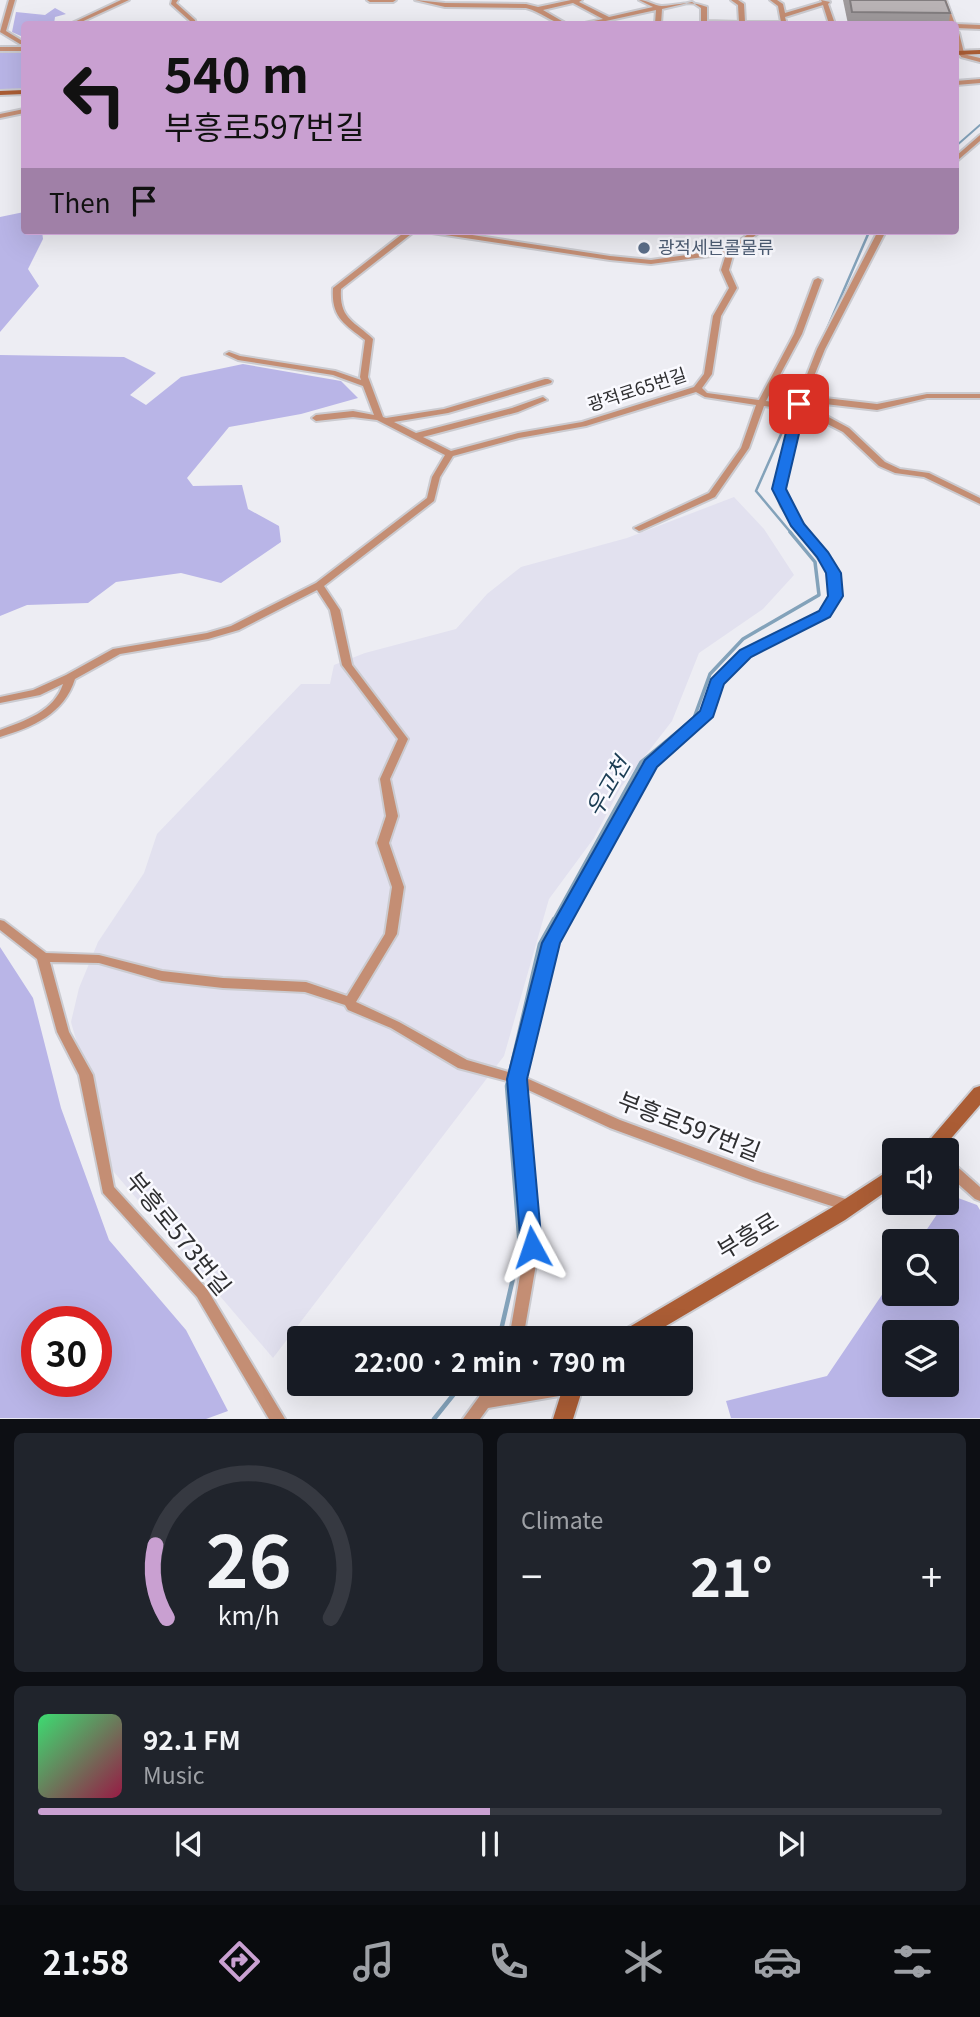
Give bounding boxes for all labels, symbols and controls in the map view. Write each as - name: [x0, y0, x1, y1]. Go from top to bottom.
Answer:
- text: 540 m: [164, 36, 309, 107]
- icon: left: [49, 49, 140, 140]
- text: 부흥로597번길: [164, 102, 364, 148]
- icon: arrive: [125, 182, 163, 220]
- text: Then: [49, 183, 111, 220]
- place label: 광적세븐콜물류: [658, 233, 774, 259]
- marker: 광적세븐콜물류: [636, 240, 652, 256]
- street label: 광적로65번길: [583, 360, 689, 416]
- pin: [769, 374, 829, 434]
- icon: arrive: [780, 385, 818, 423]
- water label: 우고천: [576, 748, 638, 822]
- street label: 부흥로597번길: [613, 1081, 766, 1168]
- map controls: [882, 1138, 959, 1397]
- button: sound: [882, 1138, 959, 1215]
- street label: 부흥로573번길: [119, 1163, 241, 1302]
- street label: 부흥로: [709, 1202, 784, 1266]
- position arrow: [495, 1210, 569, 1284]
- button: search: [882, 1229, 959, 1306]
- speed limit sign: 30: [21, 1306, 112, 1397]
- button: layers: [882, 1320, 959, 1397]
- text: 22:00 · 2 min · 790 m: [354, 1342, 626, 1379]
- text: Climate: [521, 1502, 603, 1536]
- text: 26: [206, 1505, 291, 1610]
- text: 21°: [690, 1537, 773, 1612]
- text: −: [521, 1547, 542, 1602]
- text: +: [921, 1547, 942, 1602]
- text: km/h: [218, 1596, 279, 1632]
- text: 92.1 FM: [143, 1720, 241, 1757]
- text: Music: [143, 1757, 204, 1791]
- icon: previous: [170, 1825, 208, 1863]
- icon: pause: [471, 1825, 509, 1863]
- icon: next: [772, 1825, 810, 1863]
- icon: directions: [215, 1937, 264, 1986]
- icon: music: [349, 1937, 398, 1986]
- icon: phone: [484, 1937, 533, 1986]
- icon: climate: [619, 1937, 668, 1986]
- icon: car: [753, 1937, 802, 1986]
- icon: filters: [888, 1937, 937, 1986]
- text: 21:58: [43, 1938, 129, 1984]

